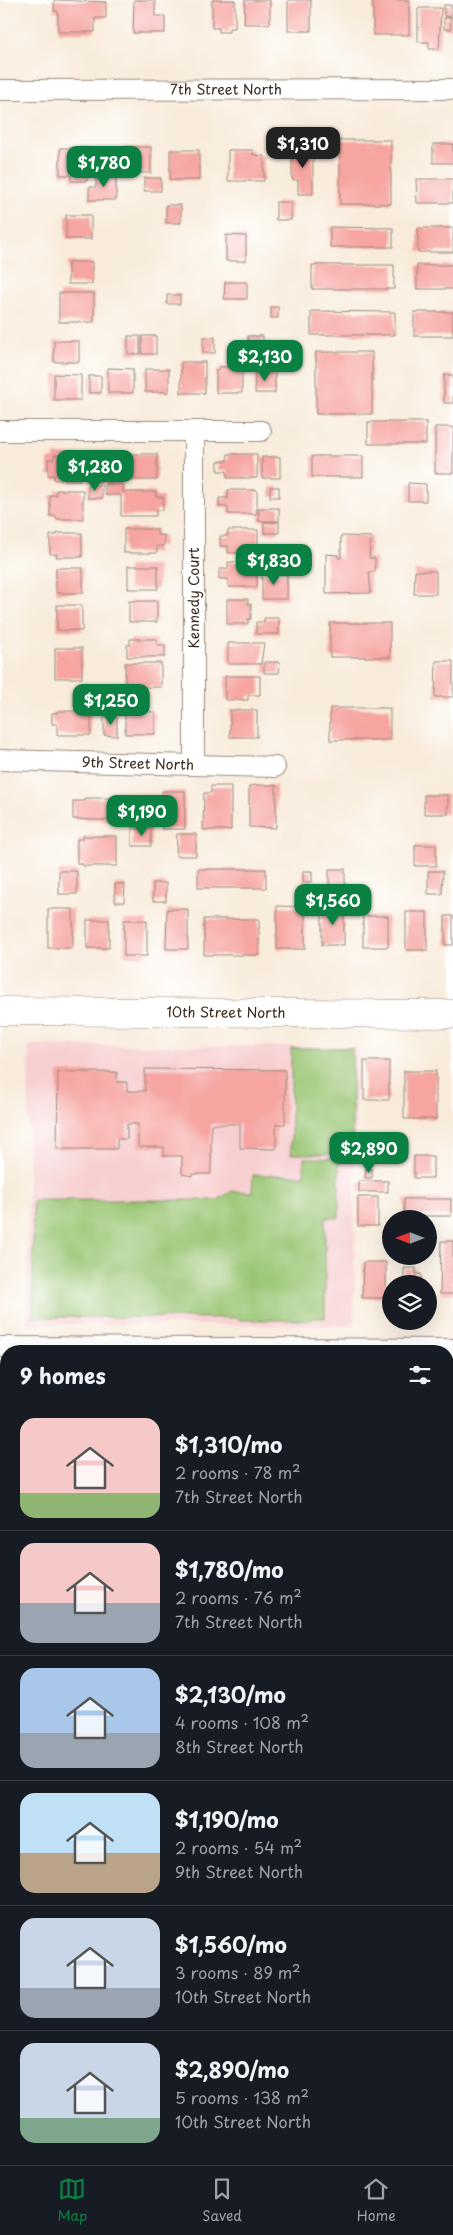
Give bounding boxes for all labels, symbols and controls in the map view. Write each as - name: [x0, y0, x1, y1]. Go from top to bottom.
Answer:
- street label: 7th Street North: [170, 78, 282, 100]
- pin: $1,310: [262, 126, 344, 169]
- text: $1,310: [277, 131, 329, 155]
- pin: $1,780: [63, 146, 145, 188]
- text: $1,780: [78, 150, 130, 174]
- pin: $2,130: [224, 340, 306, 382]
- text: $2,130: [238, 344, 292, 368]
- pin: $1,280: [54, 450, 136, 492]
- text: $1,280: [68, 454, 122, 478]
- pin: $1,830: [233, 544, 315, 586]
- street label: Kennedy Court: [183, 547, 204, 649]
- text: $1,830: [247, 548, 301, 572]
- pin: $1,250: [70, 684, 152, 726]
- text: $1,250: [84, 688, 138, 712]
- street label: 9th Street North: [82, 751, 194, 775]
- pin: $1,190: [101, 794, 183, 837]
- text: $1,190: [118, 799, 167, 823]
- pin: $1,560: [292, 884, 374, 926]
- text: $1,560: [305, 888, 361, 912]
- street label: 10th Street North: [166, 1001, 286, 1023]
- pin: $2,890: [328, 1132, 410, 1174]
- text: $2,890: [341, 1136, 398, 1160]
- north arrow: [382, 1210, 438, 1265]
- map controls: [382, 1210, 437, 1330]
- button: layers: [382, 1275, 437, 1330]
- text: 9 homes: [20, 1359, 106, 1391]
- icon: filters: [406, 1361, 434, 1389]
- text: $1,310/mo: [175, 1428, 282, 1460]
- icon: home: [60, 1438, 120, 1498]
- text: 2 rooms · 78 m²: [175, 1460, 301, 1484]
- text: 7th Street North: [175, 1484, 303, 1508]
- text: $1,780/mo: [175, 1553, 284, 1585]
- icon: home: [60, 1563, 120, 1623]
- text: 2 rooms · 76 m²: [175, 1585, 302, 1609]
- text: 7th Street North: [175, 1609, 303, 1633]
- text: $2,130/mo: [175, 1678, 286, 1710]
- icon: home: [60, 1688, 120, 1748]
- text: 4 rooms · 108 m²: [175, 1710, 309, 1734]
- text: 8th Street North: [175, 1734, 304, 1758]
- text: $1,190/mo: [175, 1803, 279, 1835]
- icon: home: [60, 1813, 120, 1873]
- text: 2 rooms · 54 m²: [175, 1835, 302, 1859]
- text: 9th Street North: [175, 1859, 303, 1883]
- text: $1,560/mo: [175, 1928, 287, 1960]
- icon: home: [60, 1938, 120, 1998]
- text: 3 rooms · 89 m²: [175, 1960, 300, 1984]
- text: 10th Street North: [175, 1984, 311, 2008]
- text: $2,890/mo: [175, 2053, 289, 2085]
- icon: home: [60, 2063, 120, 2123]
- text: 5 rooms · 138 m²: [175, 2085, 309, 2109]
- text: 10th Street North: [175, 2109, 311, 2133]
- tab: Map: [57, 2175, 87, 2226]
- tab: Saved: [202, 2175, 242, 2226]
- tab: Home: [357, 2175, 396, 2226]

